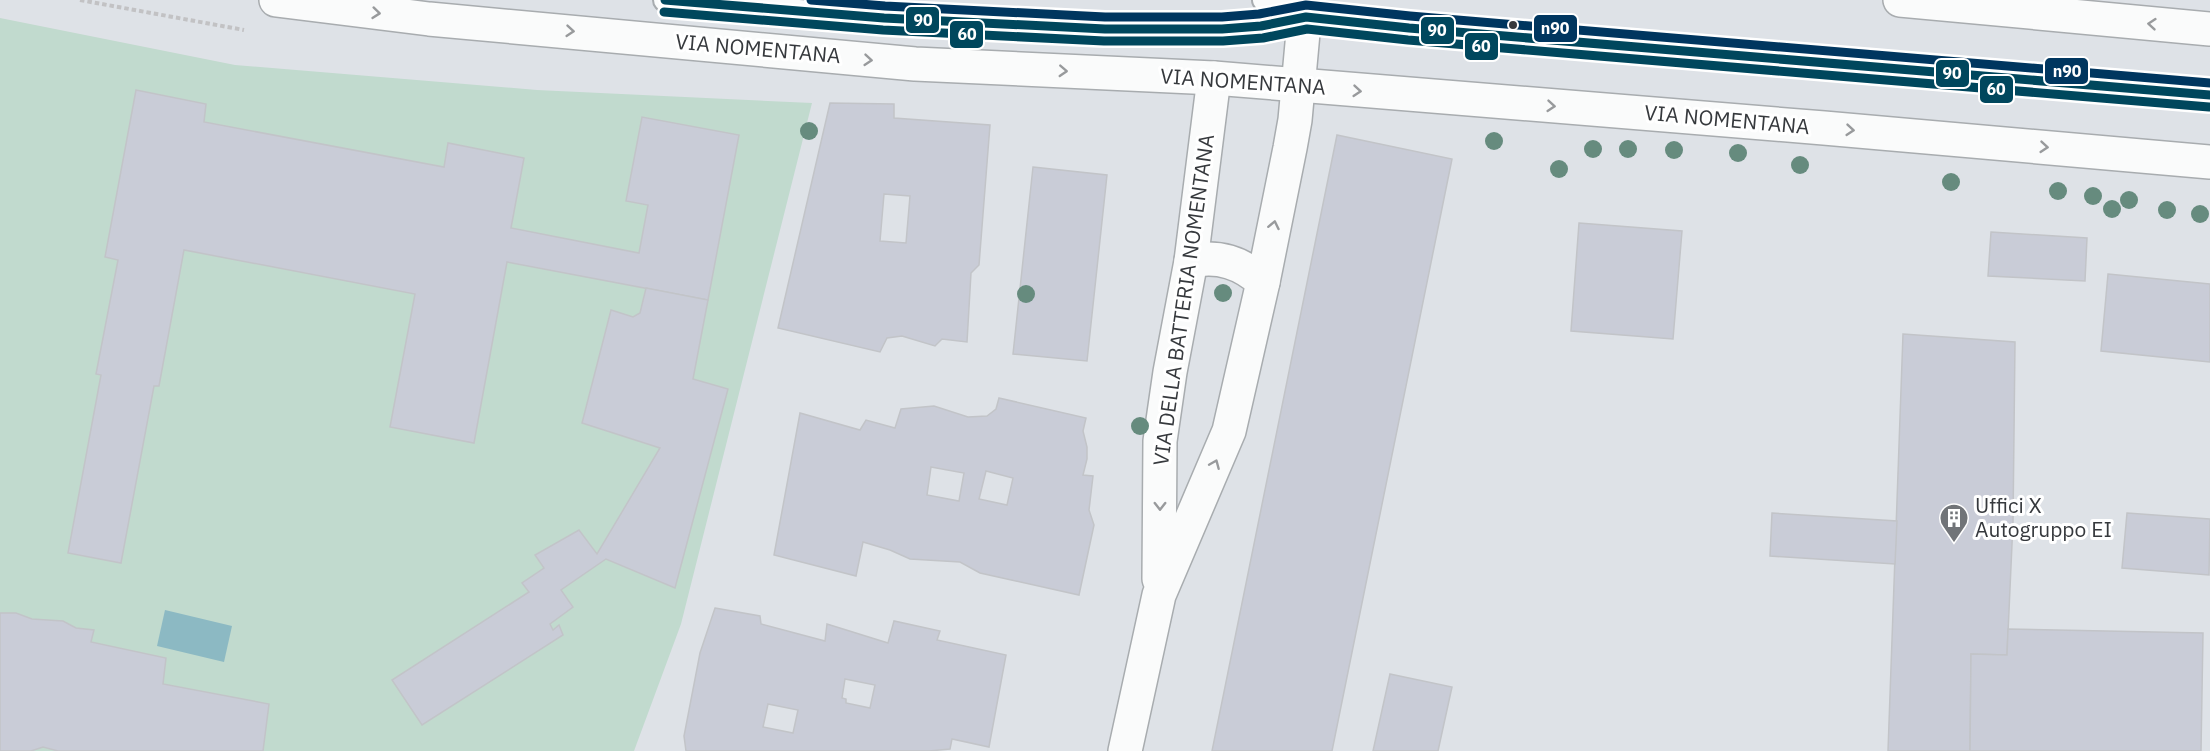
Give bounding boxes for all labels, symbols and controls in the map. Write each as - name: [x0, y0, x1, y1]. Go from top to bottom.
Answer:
- one-way arrow: [371, 6, 380, 18]
- line badge: 90: [905, 6, 940, 34]
- text: 90: [913, 10, 933, 30]
- line badge: n90: [1533, 14, 1578, 43]
- line badge: 90: [1420, 16, 1455, 45]
- text: n90: [1541, 18, 1570, 38]
- one-way arrow: [2147, 18, 2156, 31]
- unlabelled marker: [1507, 19, 1519, 31]
- line badge: 60: [949, 20, 984, 49]
- text: 90: [1427, 20, 1447, 40]
- one-way arrow: [565, 24, 574, 37]
- text: 60: [957, 24, 977, 44]
- street label: VIA NOMENTANA: [674, 27, 842, 69]
- line badge: 60: [1464, 32, 1499, 61]
- text: 60: [1471, 36, 1491, 56]
- one-way arrow: [864, 53, 873, 66]
- line badge: n90: [2044, 57, 2089, 85]
- line badge: 90: [1935, 59, 1970, 88]
- street label: VIA NOMENTANA: [1159, 61, 1327, 101]
- text: n90: [2053, 61, 2082, 81]
- text: 90: [1942, 63, 1962, 83]
- one-way arrow: [1058, 65, 1067, 78]
- line badge: 60: [1979, 75, 2014, 104]
- text: 60: [1986, 79, 2006, 99]
- one-way arrow: [1352, 84, 1361, 97]
- street label: VIA NOMENTANA: [1643, 98, 1811, 140]
- one-way arrow: [1547, 99, 1556, 112]
- one-way arrow: [1846, 123, 1855, 136]
- street label: VIA DELLA BATTERIA NOMENTANA: [1146, 132, 1220, 468]
- one-way arrow: [2040, 141, 2049, 154]
- one-way arrow: [1267, 220, 1280, 230]
- one-way arrow: [1208, 459, 1220, 470]
- place label: Uffici X Autogruppo EI: [1975, 491, 2112, 543]
- one-way arrow: [1154, 501, 1166, 510]
- building icon: Uffici X Autogruppo EI: [1938, 502, 1970, 544]

